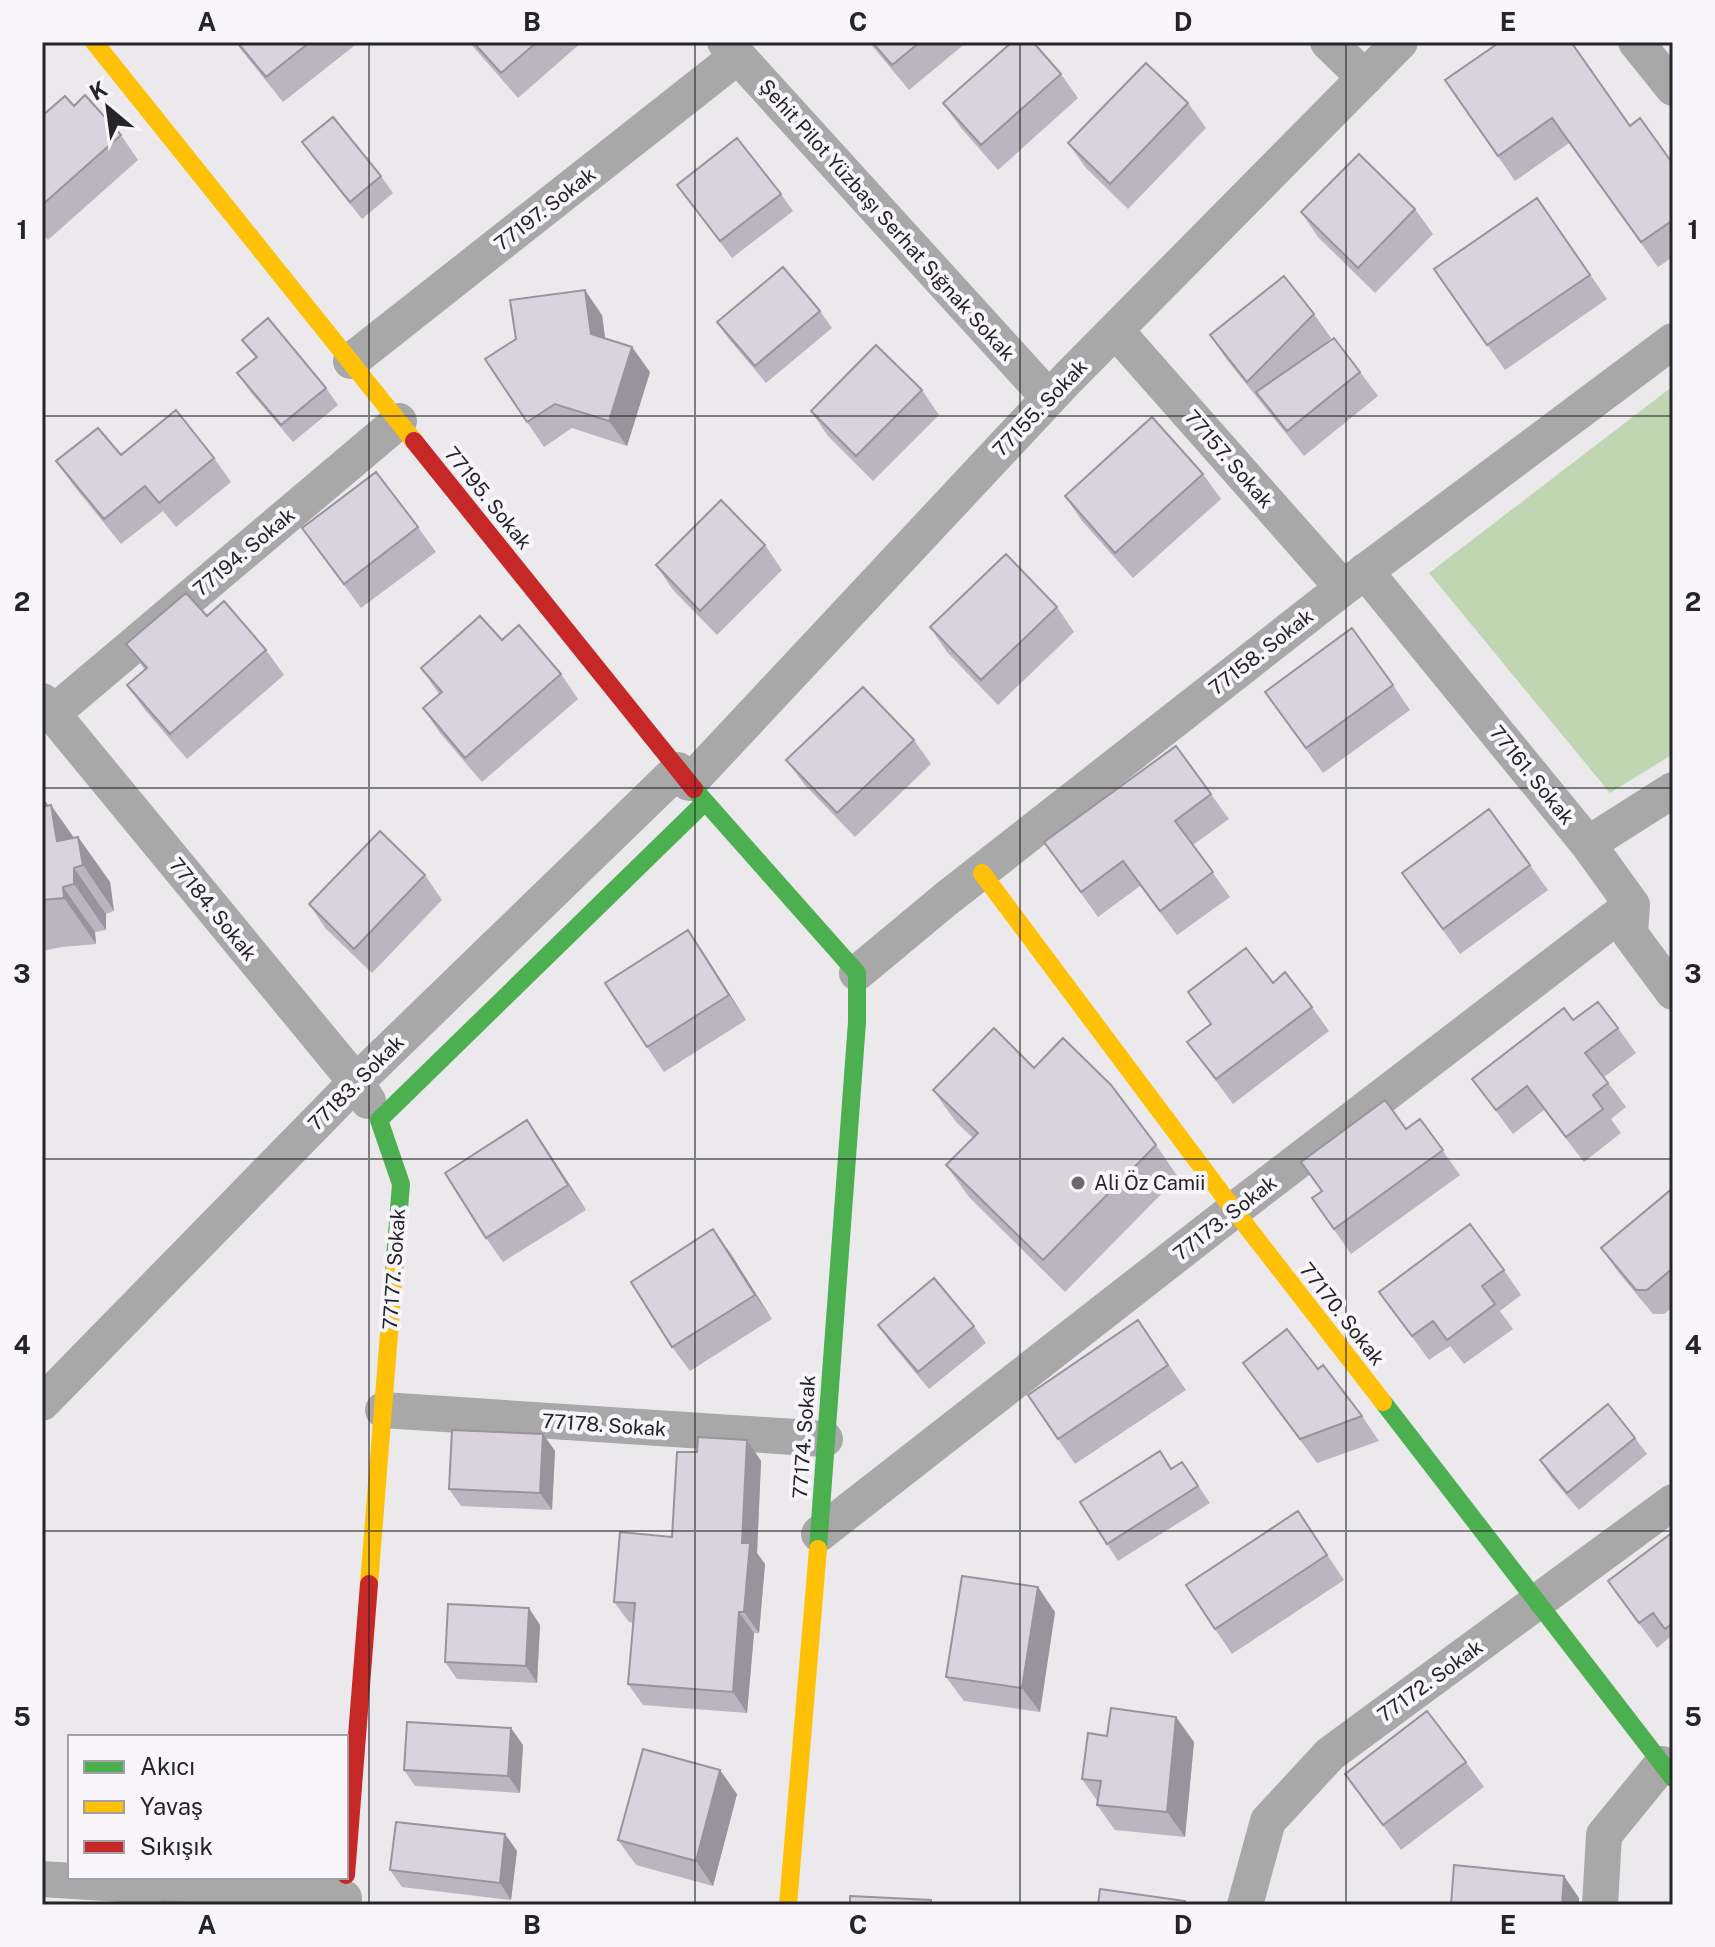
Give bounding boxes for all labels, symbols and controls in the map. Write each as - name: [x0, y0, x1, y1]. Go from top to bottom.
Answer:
- text: A: [198, 6, 217, 37]
- text: B: [523, 6, 541, 37]
- text: C: [849, 6, 867, 37]
- text: D: [1174, 6, 1192, 37]
- text: E: [1500, 6, 1516, 37]
- north arrow: [68, 68, 148, 148]
- street label: Şehit Pilot Yüzbaşı Serhat Sığnak Sokak: [754, 74, 1020, 366]
- text: K: [85, 75, 112, 106]
- street label: 77197. Sokak: [490, 162, 600, 256]
- text: 1: [16, 214, 28, 245]
- text: 1: [1687, 214, 1699, 245]
- street label: 77155. Sokak: [988, 354, 1092, 462]
- street label: 77157. Sokak: [1180, 405, 1278, 513]
- street label: 77195. Sokak: [439, 442, 537, 554]
- street label: 77194. Sokak: [188, 503, 300, 601]
- text: 2: [14, 586, 30, 617]
- text: 2: [1685, 586, 1701, 617]
- street label: 77158. Sokak: [1204, 604, 1318, 700]
- street label: 77161. Sokak: [1485, 721, 1579, 829]
- street label: 77184. Sokak: [164, 853, 262, 965]
- text: 3: [13, 958, 31, 989]
- text: 3: [1684, 958, 1702, 989]
- street label: 77183. Sokak: [303, 1030, 409, 1136]
- place label: Ali Öz Camii: [1094, 1170, 1205, 1195]
- street label: 77173. Sokak: [1169, 1170, 1281, 1266]
- marker: Ali Öz Camii: [1069, 1174, 1087, 1192]
- street label: 77177. Sokak: [378, 1207, 410, 1331]
- street label: 77170. Sokak: [1294, 1258, 1390, 1370]
- text: 4: [13, 1329, 31, 1360]
- text: 4: [1684, 1329, 1702, 1360]
- street label: 77174. Sokak: [788, 1374, 820, 1500]
- street label: 77178. Sokak: [541, 1409, 667, 1441]
- street label: 77172. Sokak: [1373, 1635, 1487, 1727]
- text: 5: [13, 1701, 31, 1732]
- text: 5: [1684, 1701, 1702, 1732]
- legend: [68, 1735, 348, 1879]
- text: Akıcı: [140, 1752, 195, 1780]
- text: Yavaş: [140, 1792, 203, 1820]
- text: Sıkışık: [140, 1832, 213, 1860]
- text: A: [198, 1909, 217, 1940]
- text: B: [523, 1909, 541, 1940]
- text: C: [849, 1909, 867, 1940]
- text: D: [1174, 1909, 1192, 1940]
- text: E: [1500, 1909, 1516, 1940]

